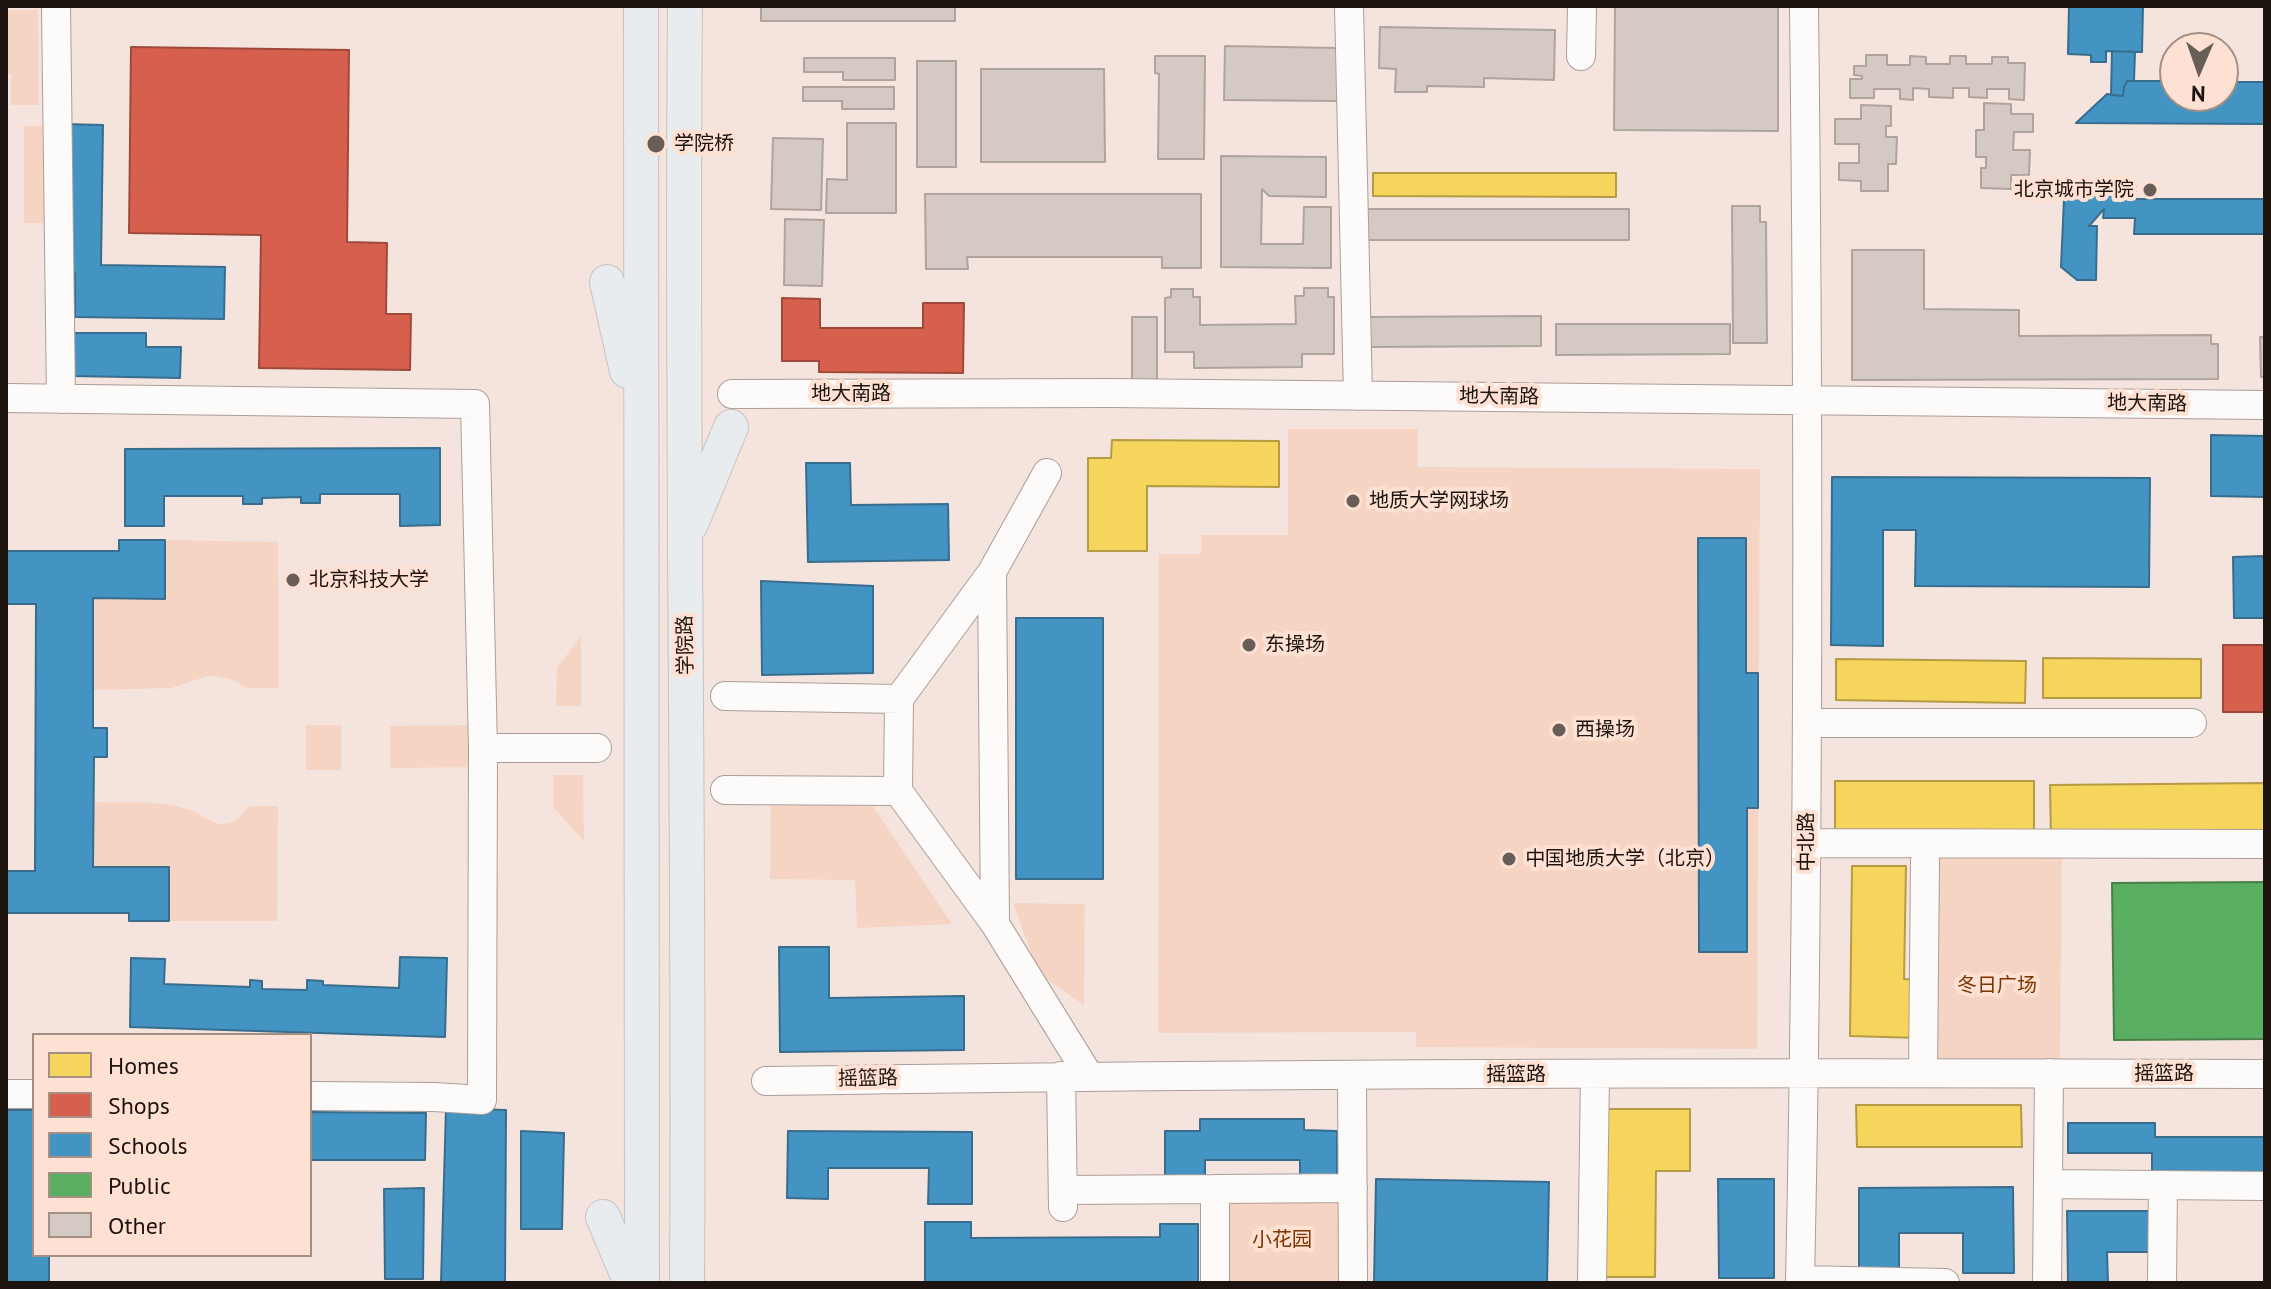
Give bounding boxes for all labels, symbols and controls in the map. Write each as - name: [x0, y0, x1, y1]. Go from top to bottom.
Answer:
- north arrow: [2159, 32, 2239, 112]
- text: N: [2191, 80, 2206, 108]
- place label: 学院桥: [674, 132, 734, 156]
- marker: 学院桥: [645, 133, 667, 155]
- place label: 北京城市学院: [2014, 178, 2134, 202]
- marker: 北京城市学院: [2141, 181, 2159, 199]
- street label: 地大南路: [811, 382, 891, 406]
- street label: 地大南路: [1459, 384, 1539, 410]
- street label: 地大南路: [2107, 391, 2187, 417]
- place label: 地质大学网球场: [1369, 489, 1509, 513]
- marker: 地质大学网球场: [1344, 492, 1362, 510]
- place label: 北京科技大学: [309, 568, 429, 592]
- marker: 北京科技大学: [284, 571, 302, 589]
- street label: 学院路: [673, 615, 699, 675]
- place label: 东操场: [1265, 633, 1325, 657]
- marker: 东操场: [1240, 636, 1258, 654]
- place label: 西操场: [1575, 718, 1635, 742]
- marker: 西操场: [1550, 721, 1568, 739]
- street label: 中北路: [1795, 812, 1819, 872]
- place label: 中国地质大学（北京）: [1525, 847, 1725, 871]
- marker: 中国地质大学（北京）: [1500, 850, 1518, 868]
- park label: 冬日广场: [1957, 974, 2037, 998]
- legend: [32, 1033, 312, 1257]
- text: Homes: [108, 1050, 179, 1081]
- street label: 摇篮路: [2134, 1062, 2194, 1086]
- street label: 摇篮路: [1486, 1063, 1546, 1087]
- street label: 摇篮路: [838, 1066, 898, 1092]
- text: Shops: [108, 1090, 170, 1121]
- text: Schools: [108, 1130, 188, 1161]
- text: Public: [108, 1170, 171, 1201]
- text: Other: [108, 1210, 166, 1241]
- park label: 小花园: [1252, 1228, 1312, 1252]

